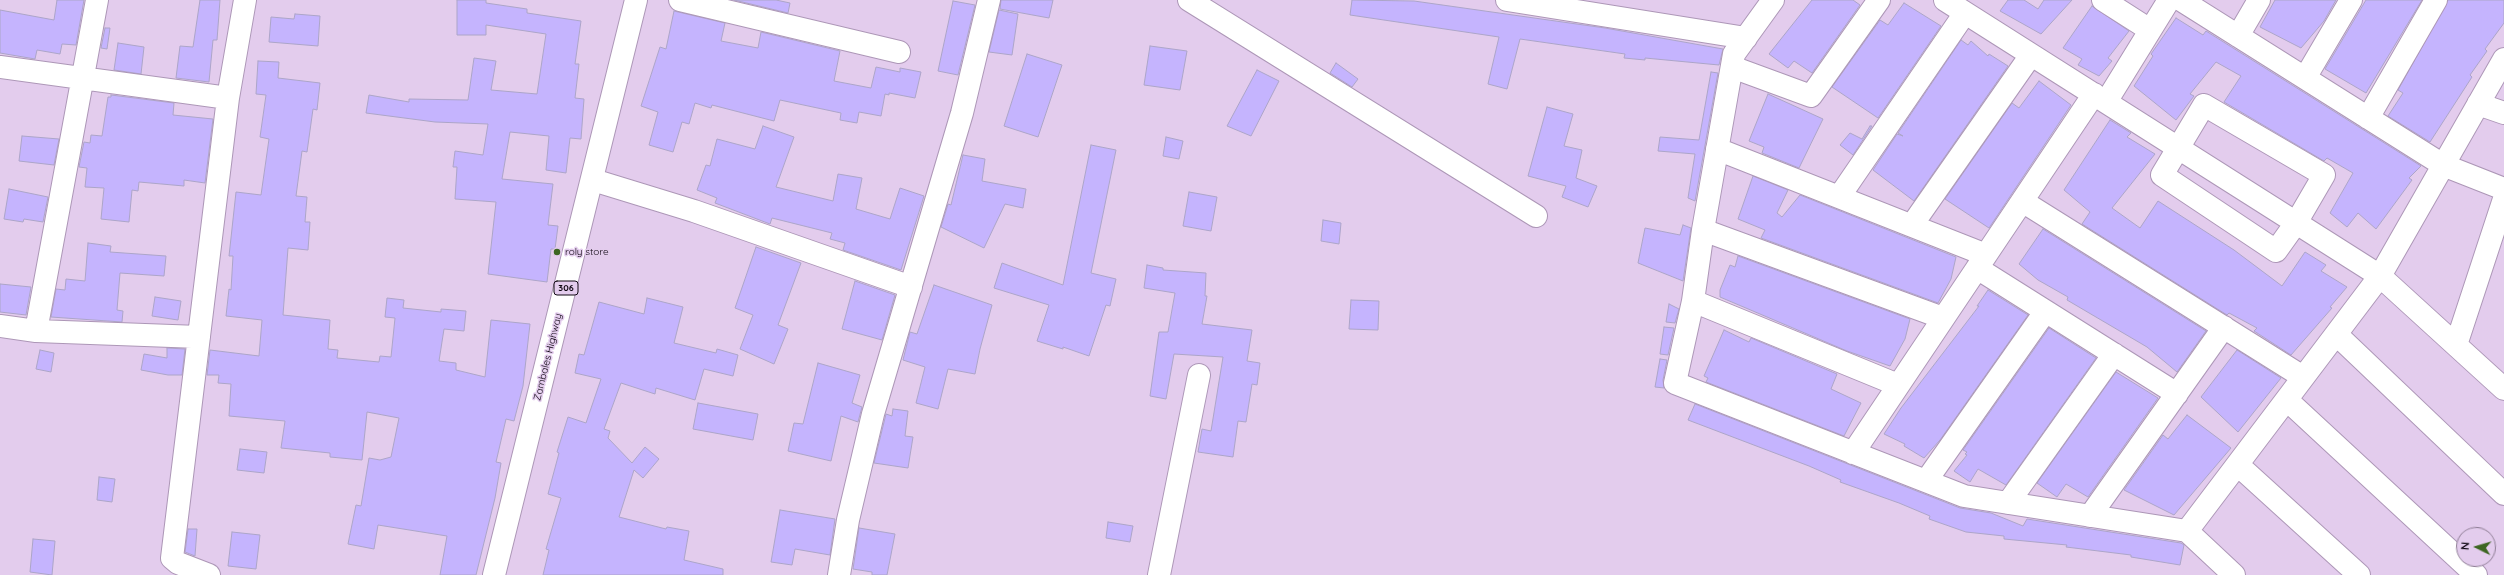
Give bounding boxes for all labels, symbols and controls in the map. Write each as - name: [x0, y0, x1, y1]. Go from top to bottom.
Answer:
- place label: roly store: [565, 246, 609, 258]
- marker: roly store: [552, 247, 562, 257]
- road number: 306: [554, 281, 578, 295]
- street label: Zambales Highway: [531, 312, 565, 402]
- north arrow: [2456, 527, 2496, 567]
- text: N: [2458, 541, 2472, 551]

